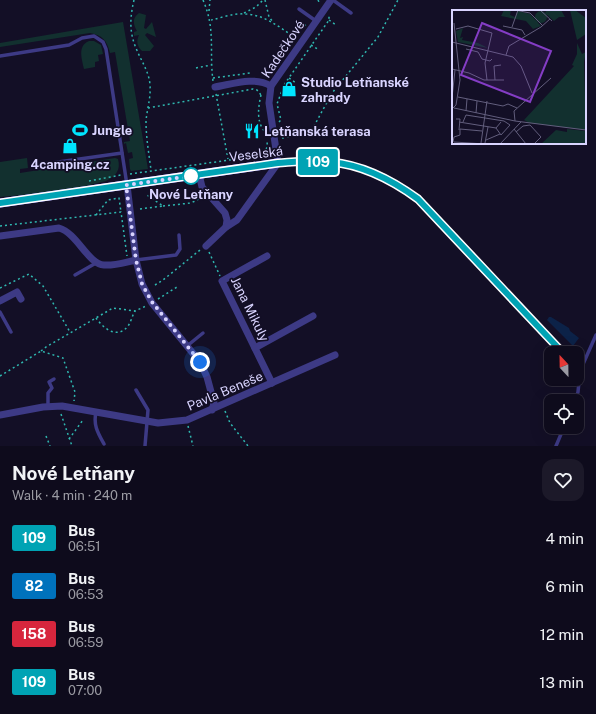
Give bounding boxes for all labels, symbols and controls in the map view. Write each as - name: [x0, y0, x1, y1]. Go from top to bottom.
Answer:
- inset map: [452, 10, 586, 144]
- street label: Kadečkové: [258, 17, 308, 81]
- place label: Studio Letňanské zahrady: [301, 75, 409, 105]
- shop icon: Studio Letňanské zahrady: [280, 80, 298, 98]
- sports icon: Jungle: [71, 121, 89, 139]
- restaurant icon: Letňanská terasa: [243, 122, 261, 140]
- place label: Jungle: [92, 123, 132, 138]
- place label: Letňanská terasa: [264, 124, 371, 139]
- shop icon: 4camping.cz: [61, 137, 79, 155]
- street label: Veselská: [228, 143, 284, 165]
- line badge: 109: [295, 149, 341, 175]
- text: 109: [306, 154, 330, 170]
- place label: 4camping.cz: [31, 157, 110, 172]
- marker: Nové Letňany: [182, 167, 200, 185]
- place label: Nové Letňany: [149, 187, 234, 202]
- street label: Jana Mikuly: [228, 274, 272, 344]
- north arrow: [544, 346, 584, 386]
- map controls: [544, 346, 584, 434]
- your location: [190, 352, 210, 372]
- street label: Pavla Beneše: [185, 368, 265, 414]
- button: locate: [544, 394, 584, 434]
- button: heart: [542, 459, 584, 501]
- text: Nové Letňany: [12, 462, 135, 484]
- text: Walk · 4 min · 240 m: [12, 488, 132, 503]
- text: Bus: [68, 522, 95, 539]
- text: 109: [22, 530, 46, 546]
- text: 4 min: [545, 530, 584, 547]
- text: 06:51: [68, 539, 101, 554]
- text: Bus: [68, 570, 95, 587]
- text: 82: [25, 578, 43, 594]
- text: 6 min: [546, 578, 584, 595]
- text: 06:53: [68, 587, 103, 602]
- text: Bus: [68, 618, 95, 635]
- text: 158: [22, 626, 46, 642]
- text: 12 min: [540, 626, 584, 643]
- text: 06:59: [68, 635, 103, 650]
- text: Bus: [68, 666, 95, 683]
- text: 109: [22, 674, 46, 690]
- text: 13 min: [539, 674, 584, 691]
- text: 07:00: [68, 683, 102, 698]

